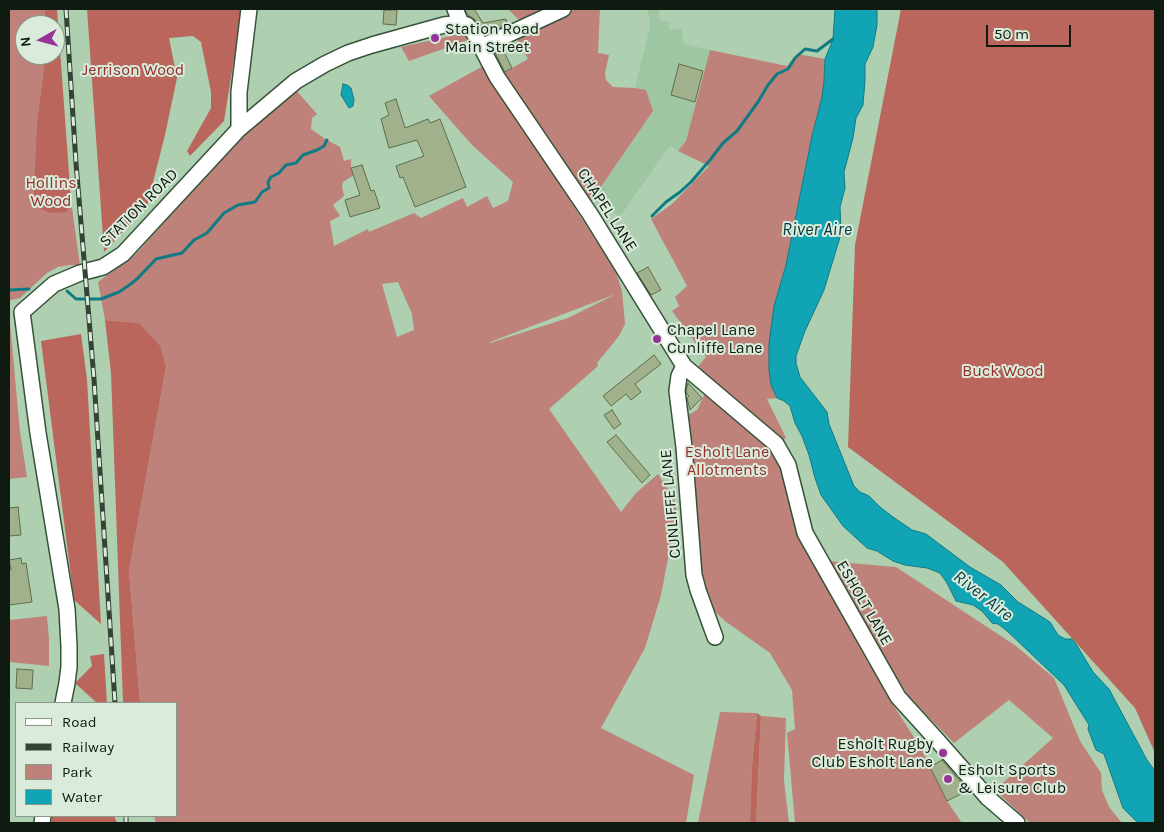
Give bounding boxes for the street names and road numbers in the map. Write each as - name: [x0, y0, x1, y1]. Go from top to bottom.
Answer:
- street label: STATION ROAD: [96, 165, 182, 251]
- street label: CHAPEL LANE: [573, 165, 641, 255]
- street label: CUNLIFFE LANE: [657, 449, 685, 559]
- street label: ESHOLT LANE: [832, 557, 896, 649]

